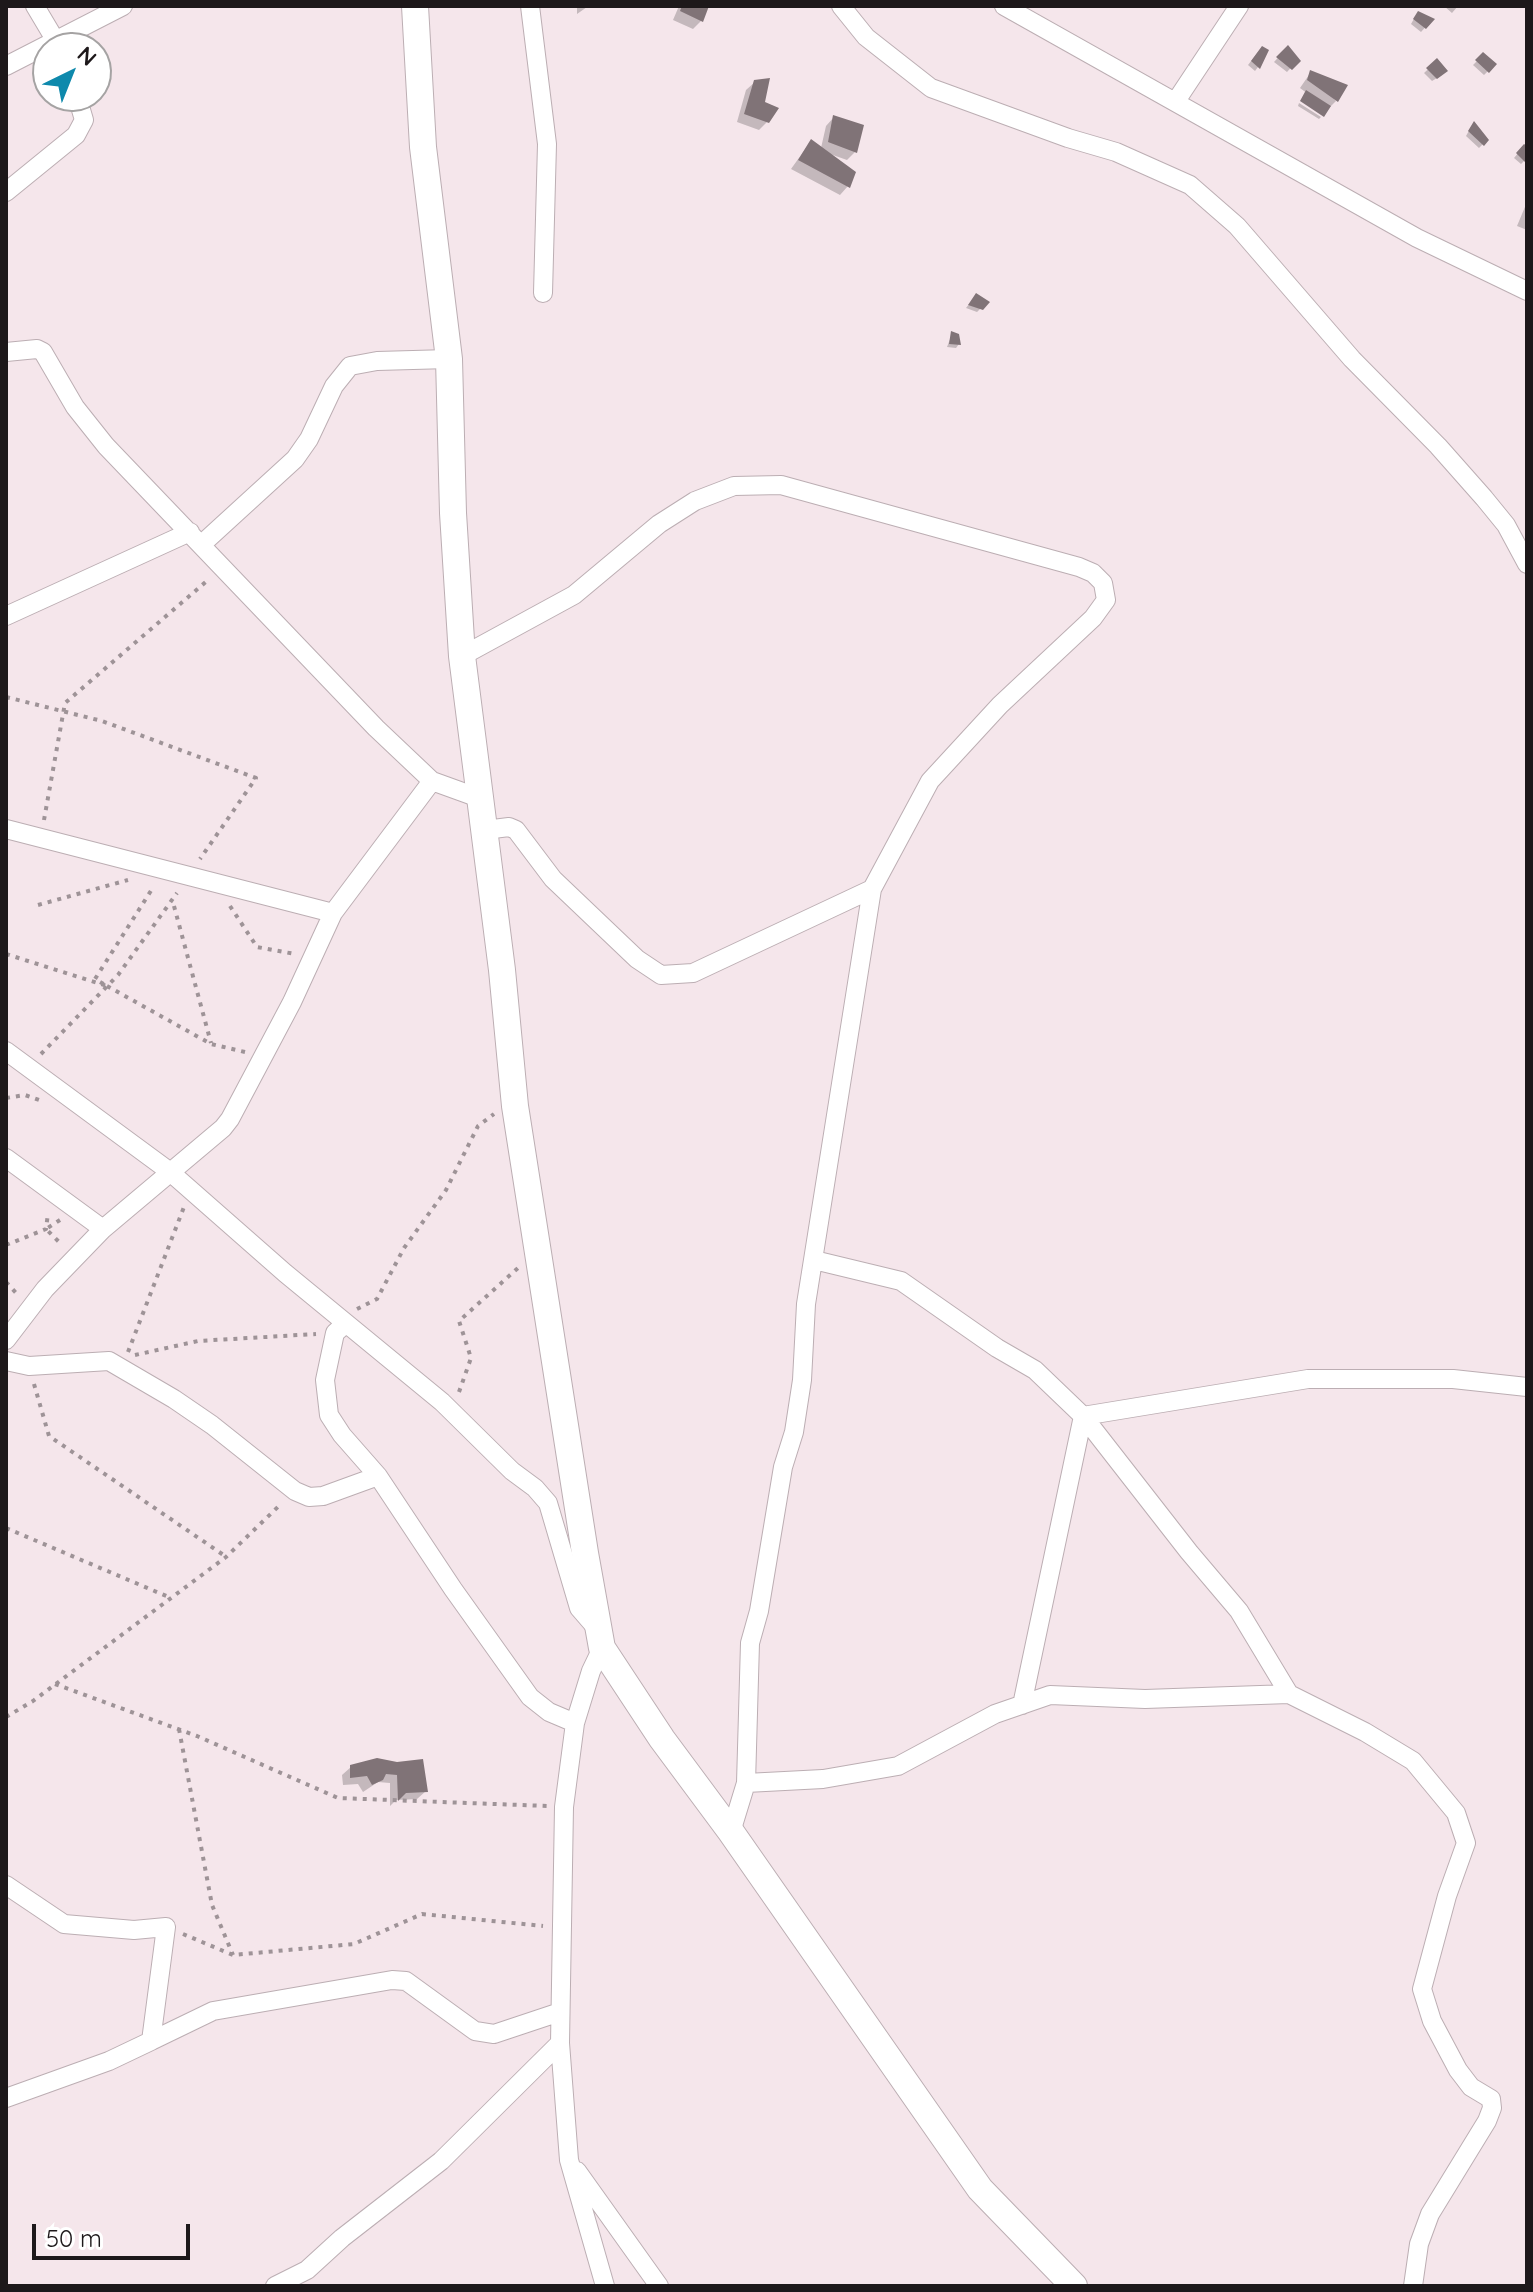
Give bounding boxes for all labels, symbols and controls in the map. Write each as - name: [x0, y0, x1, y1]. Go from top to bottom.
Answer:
- north arrow: [32, 32, 112, 112]
- text: N: [72, 40, 102, 72]
- scale bar: [36, 2208, 194, 2258]
- text: 50 m: [46, 2223, 102, 2253]

